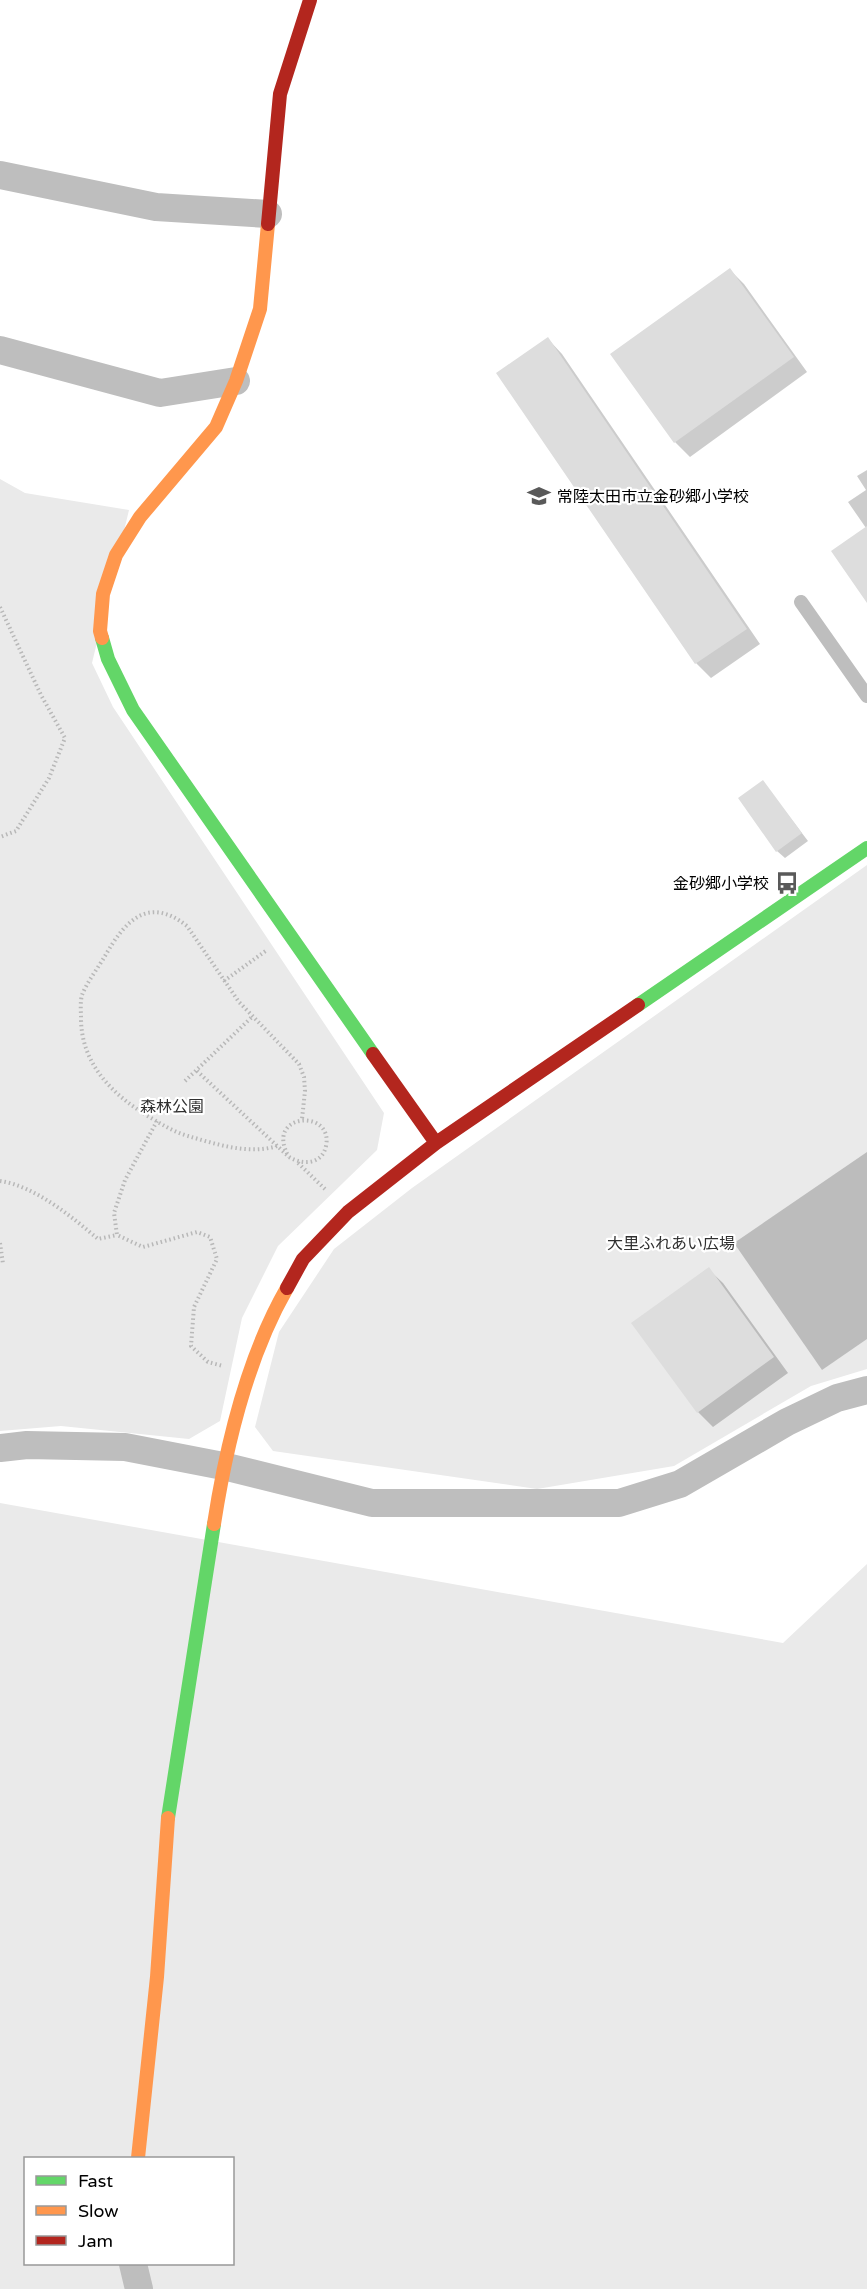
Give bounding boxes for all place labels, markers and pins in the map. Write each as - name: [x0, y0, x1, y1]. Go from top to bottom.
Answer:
- school or university icon: 常陸太田市立金砂郷小学校: [526, 483, 552, 509]
- place label: 常陸太田市立金砂郷小学校: [557, 487, 749, 507]
- bus stop icon: 金砂郷小学校: [774, 870, 800, 896]
- place label: 金砂郷小学校: [673, 874, 769, 894]

